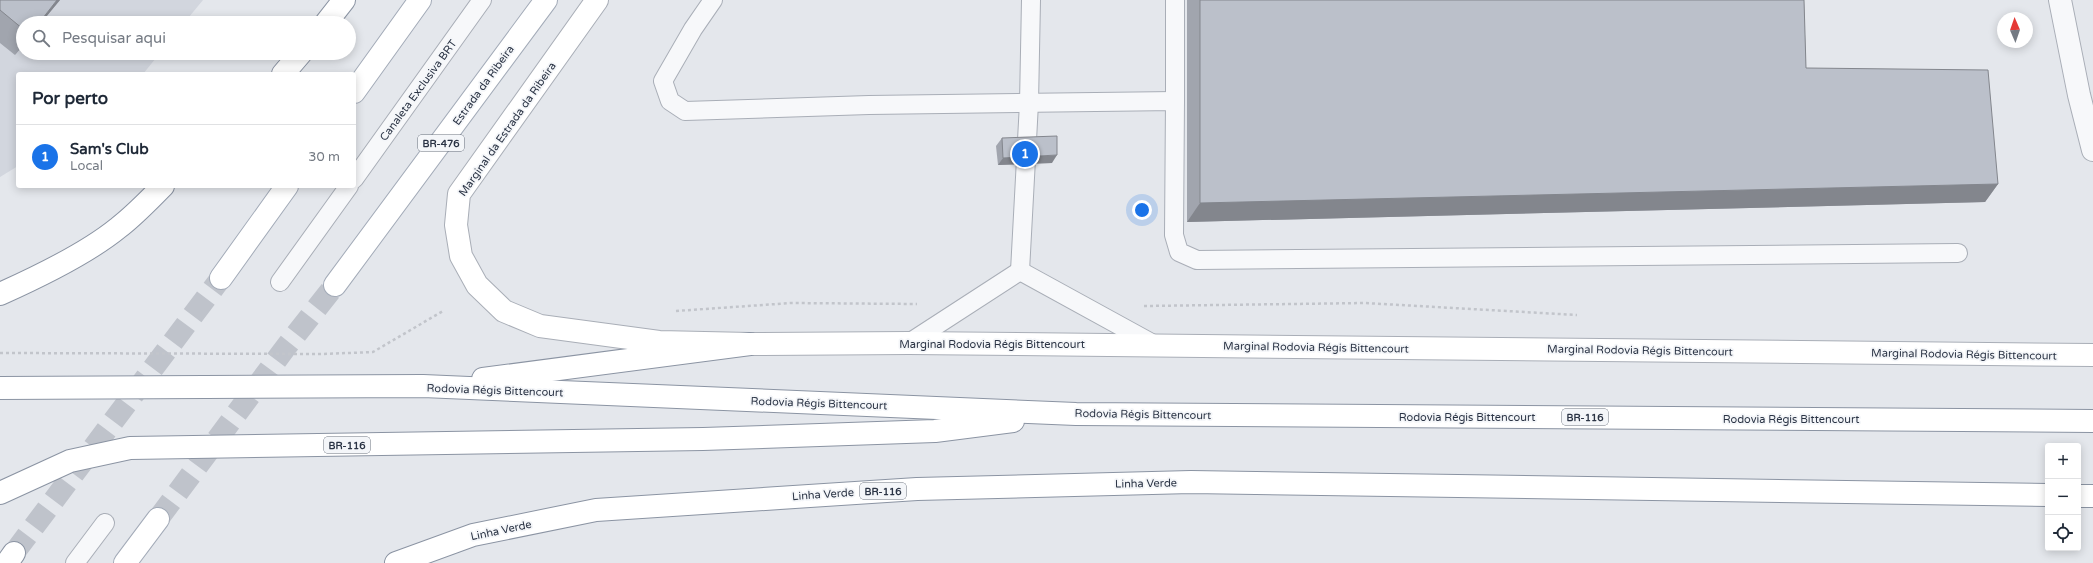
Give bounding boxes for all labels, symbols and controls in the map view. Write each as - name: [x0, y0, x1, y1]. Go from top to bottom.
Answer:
- north arrow: [1997, 12, 2033, 48]
- search box: [16, 16, 356, 60]
- icon: search: [30, 27, 52, 49]
- text: Pesquisar aqui: [62, 29, 166, 47]
- street label: Canaleta Exclusiva BRT: [377, 37, 460, 143]
- street label: Estrada da Ribeira: [450, 43, 517, 128]
- street label: Marginal da Estrada da Ribeira: [456, 60, 559, 199]
- text: Por perto: [32, 88, 108, 109]
- road number: BR-476: [418, 135, 464, 151]
- pin: 1: [1012, 139, 1038, 169]
- text: Sam's Club: [70, 140, 149, 158]
- text: 1: [41, 149, 49, 165]
- text: 30 m: [308, 149, 340, 165]
- text: Local: [70, 158, 103, 174]
- your location: [1132, 200, 1152, 220]
- street label: Marginal Rodovia Régis Bittencourt: [899, 338, 1085, 351]
- street label: Marginal Rodovia Régis Bittencourt: [1223, 339, 1409, 356]
- street label: Marginal Rodovia Régis Bittencourt: [1547, 342, 1733, 359]
- street label: Marginal Rodovia Régis Bittencourt: [1871, 346, 2057, 363]
- street label: Rodovia Régis Bittencourt: [426, 382, 564, 399]
- street label: Rodovia Régis Bittencourt: [750, 395, 888, 412]
- street label: Rodovia Régis Bittencourt: [1075, 407, 1211, 422]
- road number: BR-116: [1562, 409, 1608, 425]
- street label: Rodovia Régis Bittencourt: [1399, 411, 1535, 424]
- street label: Rodovia Régis Bittencourt: [1723, 413, 1859, 426]
- road number: BR-116: [324, 437, 370, 453]
- map controls: [2045, 443, 2081, 551]
- button: +: [2045, 443, 2081, 479]
- street label: Linha Verde: [1115, 476, 1177, 491]
- button: −: [2045, 479, 2081, 515]
- road number: BR-116: [860, 483, 906, 499]
- street label: Linha Verde: [792, 486, 854, 503]
- button: locate: [2045, 515, 2081, 551]
- street label: Linha Verde: [469, 518, 533, 543]

